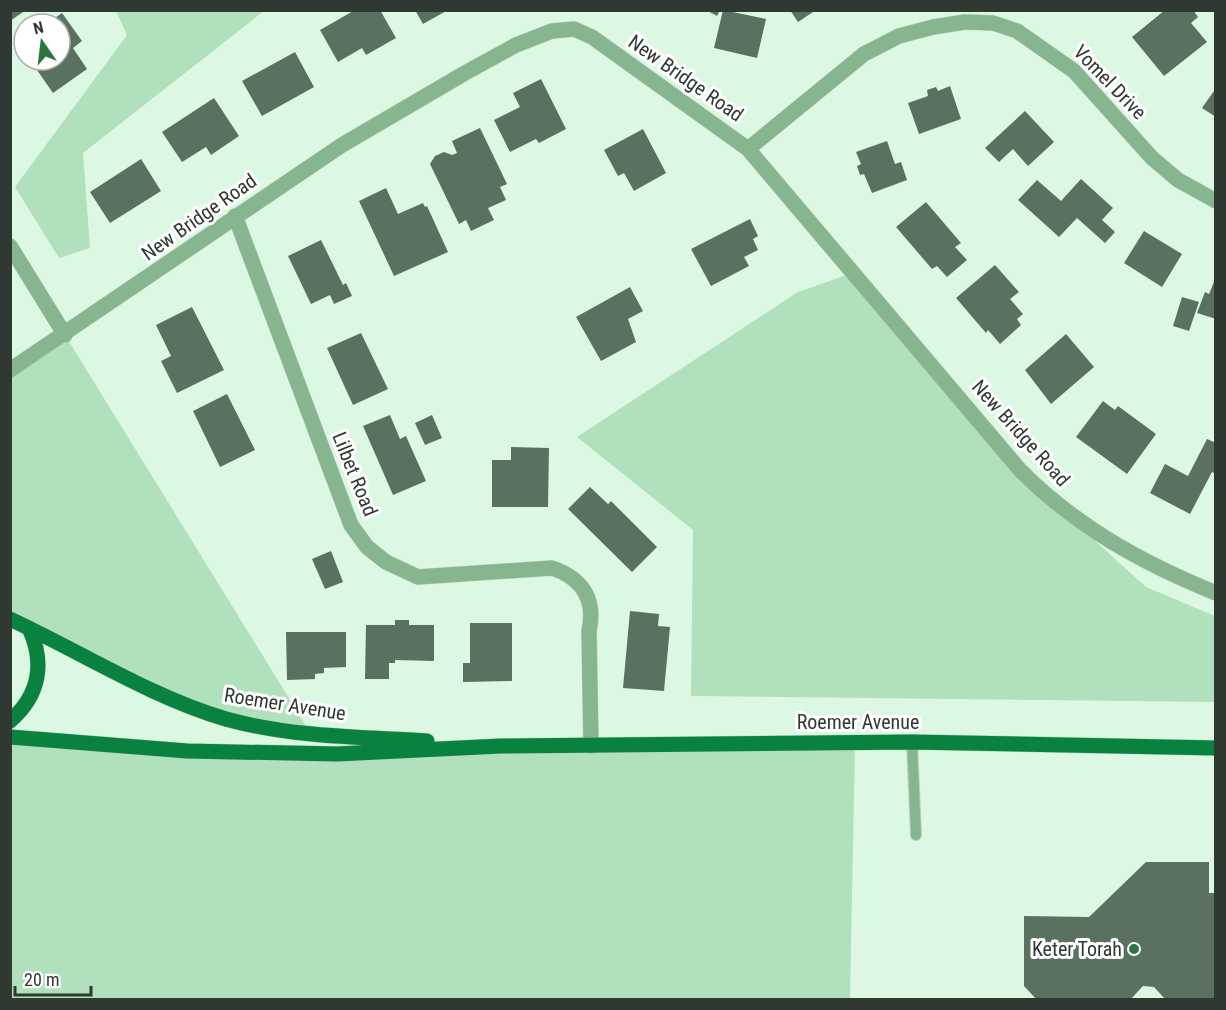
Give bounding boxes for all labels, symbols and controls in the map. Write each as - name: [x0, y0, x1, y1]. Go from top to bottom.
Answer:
- north arrow: [12, 12, 72, 72]
- text: N: [31, 18, 46, 38]
- street label: New Bridge Road: [624, 29, 748, 127]
- street label: Vomel Drive: [1069, 40, 1151, 124]
- street label: New Bridge Road: [137, 168, 261, 266]
- street label: New Bridge Road: [967, 375, 1075, 491]
- street label: Lilbet Road: [327, 428, 383, 520]
- street label: Roemer Avenue: [223, 683, 347, 725]
- street label: Roemer Avenue: [797, 710, 919, 734]
- place label: Keter Torah: [1032, 937, 1122, 961]
- marker: Keter Torah: [1127, 942, 1141, 956]
- scale bar: [15, 959, 92, 997]
- text: 20 m: [24, 969, 59, 990]

